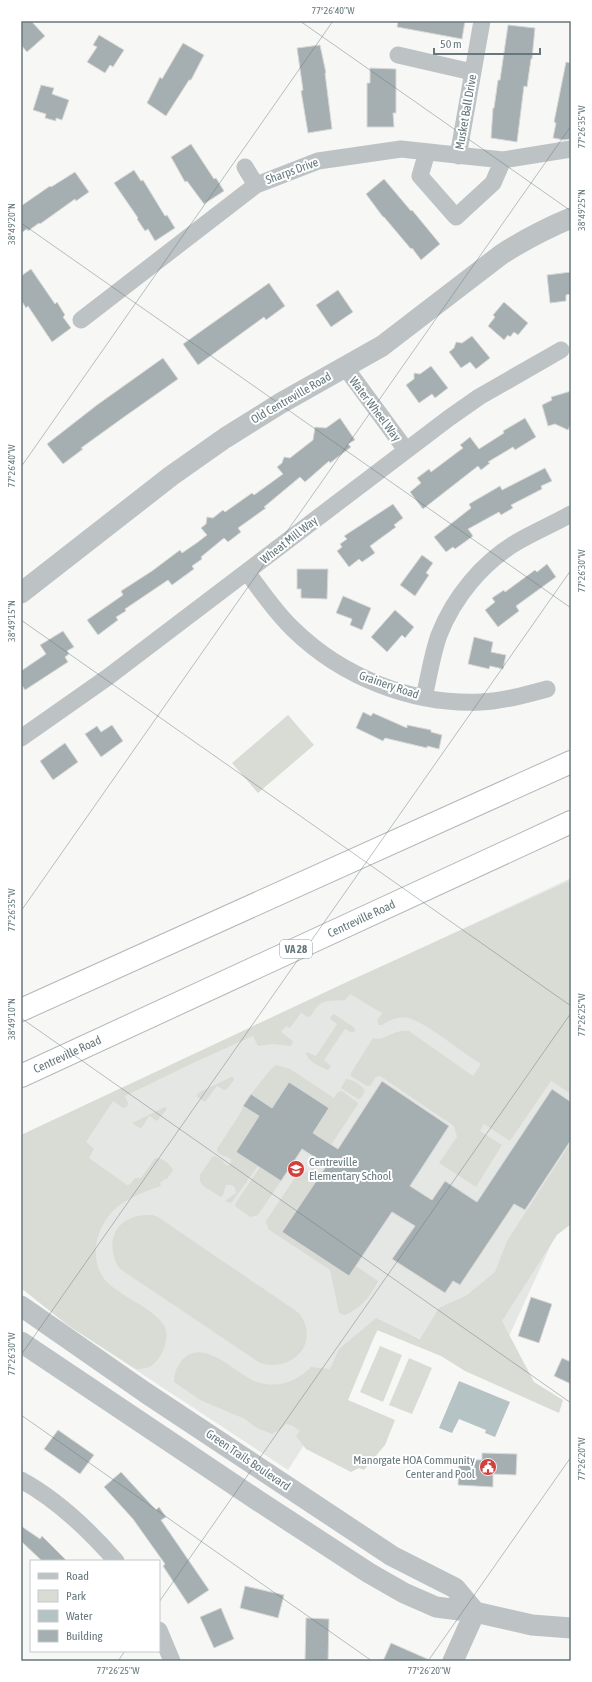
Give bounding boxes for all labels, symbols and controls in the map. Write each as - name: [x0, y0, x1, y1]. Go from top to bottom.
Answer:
- text: 77°26'40"W: [311, 5, 355, 16]
- scale bar: [434, 30, 540, 56]
- text: 50 m: [440, 37, 462, 51]
- street label: Musket Ball Drive: [452, 73, 480, 151]
- text: 77°26'35"W: [576, 105, 587, 149]
- street label: Sharps Drive: [264, 155, 320, 187]
- text: 38°49'25"N: [576, 189, 587, 231]
- text: 38°49'20"N: [6, 203, 17, 245]
- street label: Old Centreville Road: [248, 369, 334, 427]
- street label: Water Wheel Way: [346, 374, 404, 444]
- text: 77°26'40"W: [6, 444, 17, 488]
- street label: Wheat Mill Way: [258, 513, 320, 567]
- text: 77°26'30"W: [576, 549, 587, 593]
- text: 38°49'15"N: [6, 600, 17, 642]
- street label: Grainery Road: [357, 668, 421, 702]
- text: 77°26'35"W: [6, 888, 17, 932]
- street label: Centreville Road: [325, 897, 398, 940]
- road number: VA 28: [280, 940, 312, 958]
- text: 77°26'25"W: [576, 993, 587, 1037]
- text: 38°49'10"N: [6, 998, 17, 1040]
- street label: Centreville Road: [31, 1033, 103, 1076]
- place label: Centreville Elementary School: [309, 1155, 392, 1183]
- school or university icon: Centreville Elementary School: [286, 1159, 306, 1179]
- text: 77°26'30"W: [6, 1332, 17, 1376]
- street label: Green Trails Boulevard: [203, 1427, 293, 1493]
- text: 77°26'20"W: [576, 1437, 587, 1481]
- place label: Manorgate HOA Community Center and Pool: [353, 1453, 476, 1481]
- public building icon: Manorgate HOA Community Center and Pool: [478, 1457, 498, 1477]
- legend: [30, 1560, 160, 1652]
- text: Road: [66, 1569, 89, 1583]
- text: Park: [66, 1589, 87, 1603]
- text: Water: [66, 1609, 93, 1623]
- text: Building: [66, 1629, 104, 1643]
- text: 77°26'25"W: [96, 1665, 140, 1676]
- text: 77°26'20"W: [407, 1665, 451, 1676]

